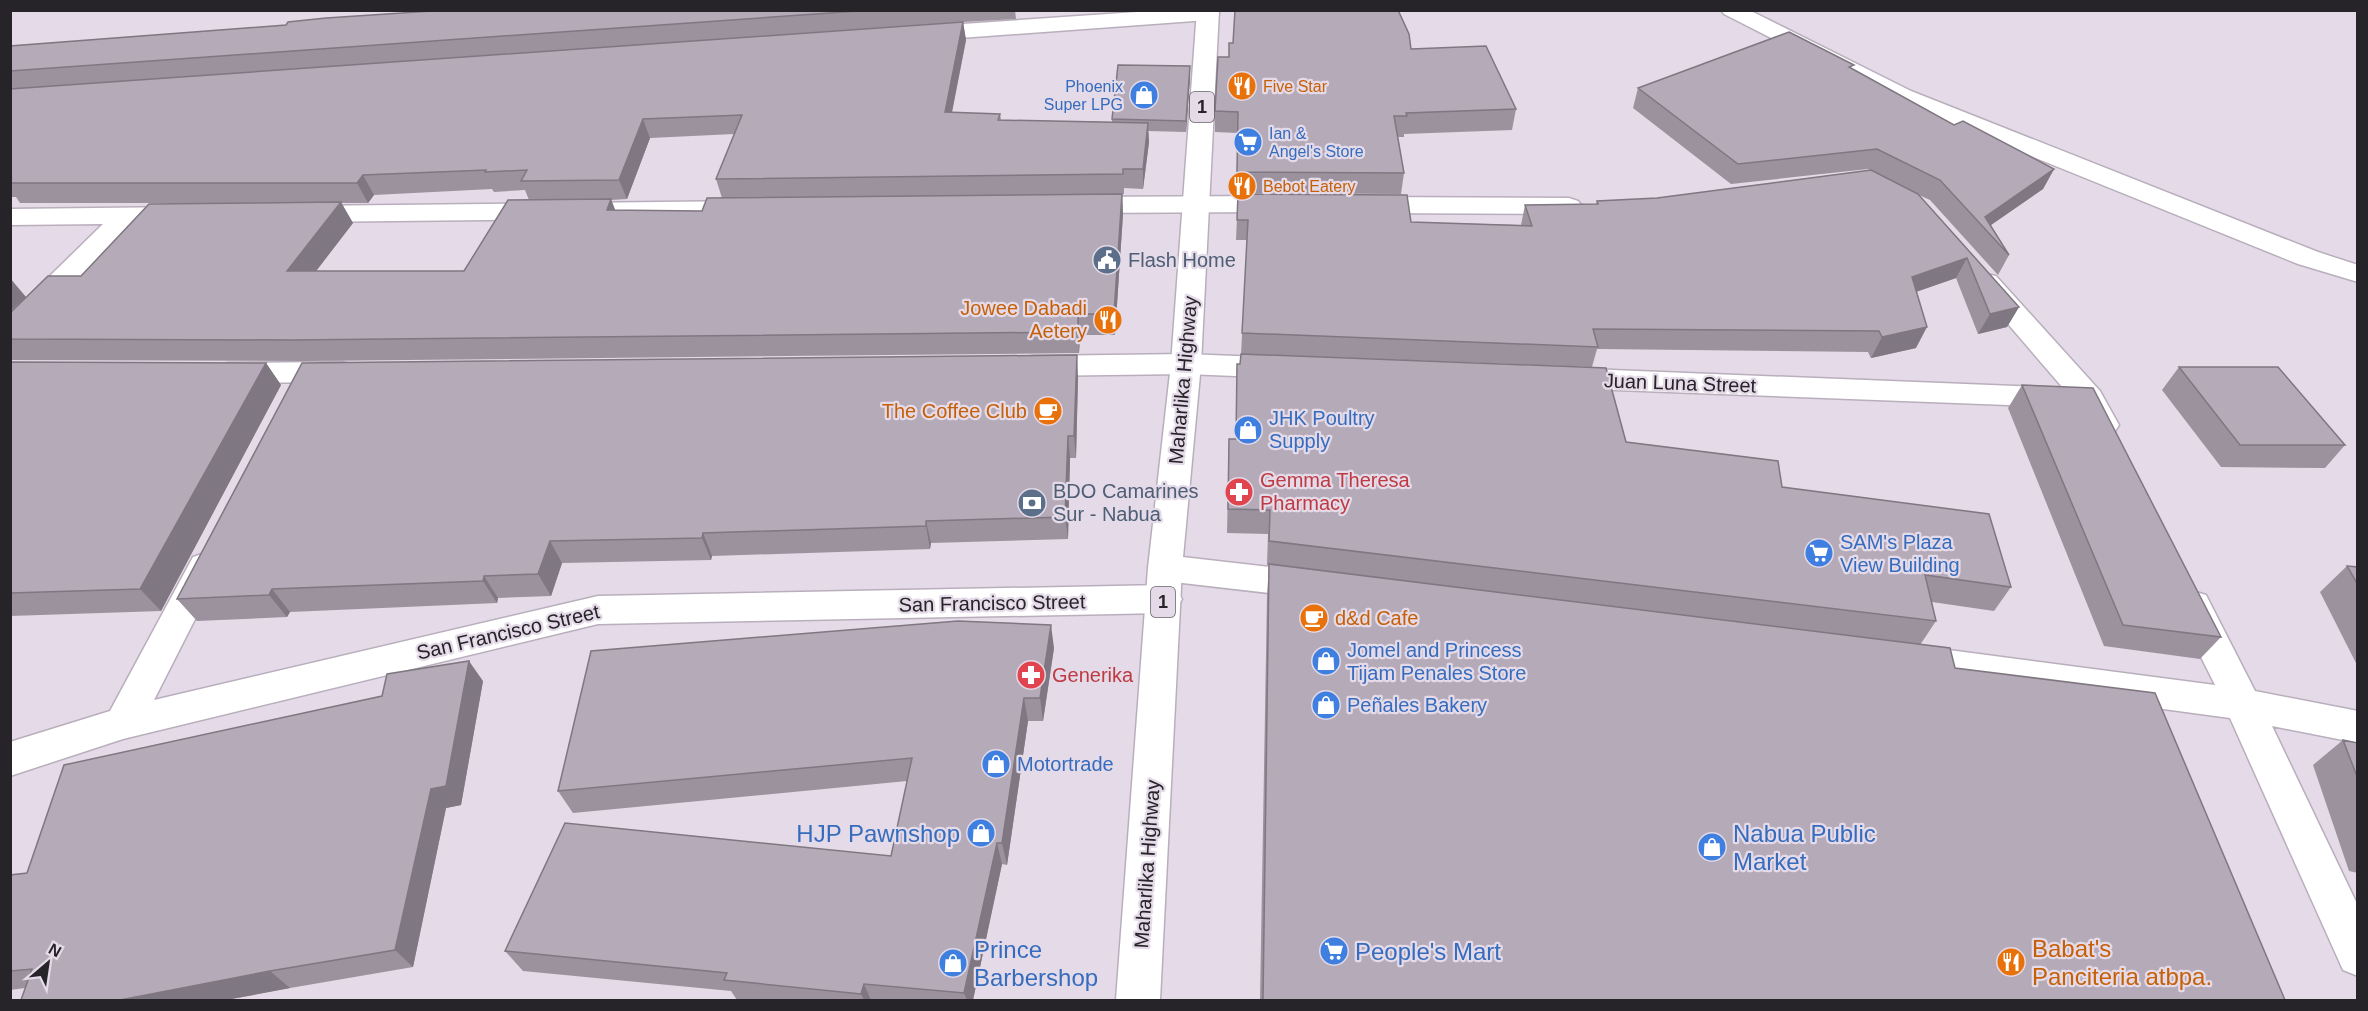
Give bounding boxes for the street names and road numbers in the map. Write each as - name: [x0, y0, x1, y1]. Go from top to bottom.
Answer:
- road number: 1: [1190, 92, 1214, 122]
- street label: Maharlika Highway: [1165, 295, 1201, 465]
- street label: Juan Luna Street: [1603, 369, 1757, 397]
- road number: 1: [1151, 587, 1175, 617]
- street label: San Francisco Street: [898, 590, 1086, 616]
- street label: San Francisco Street: [415, 600, 602, 664]
- street label: Maharlika Highway: [1130, 779, 1164, 949]

